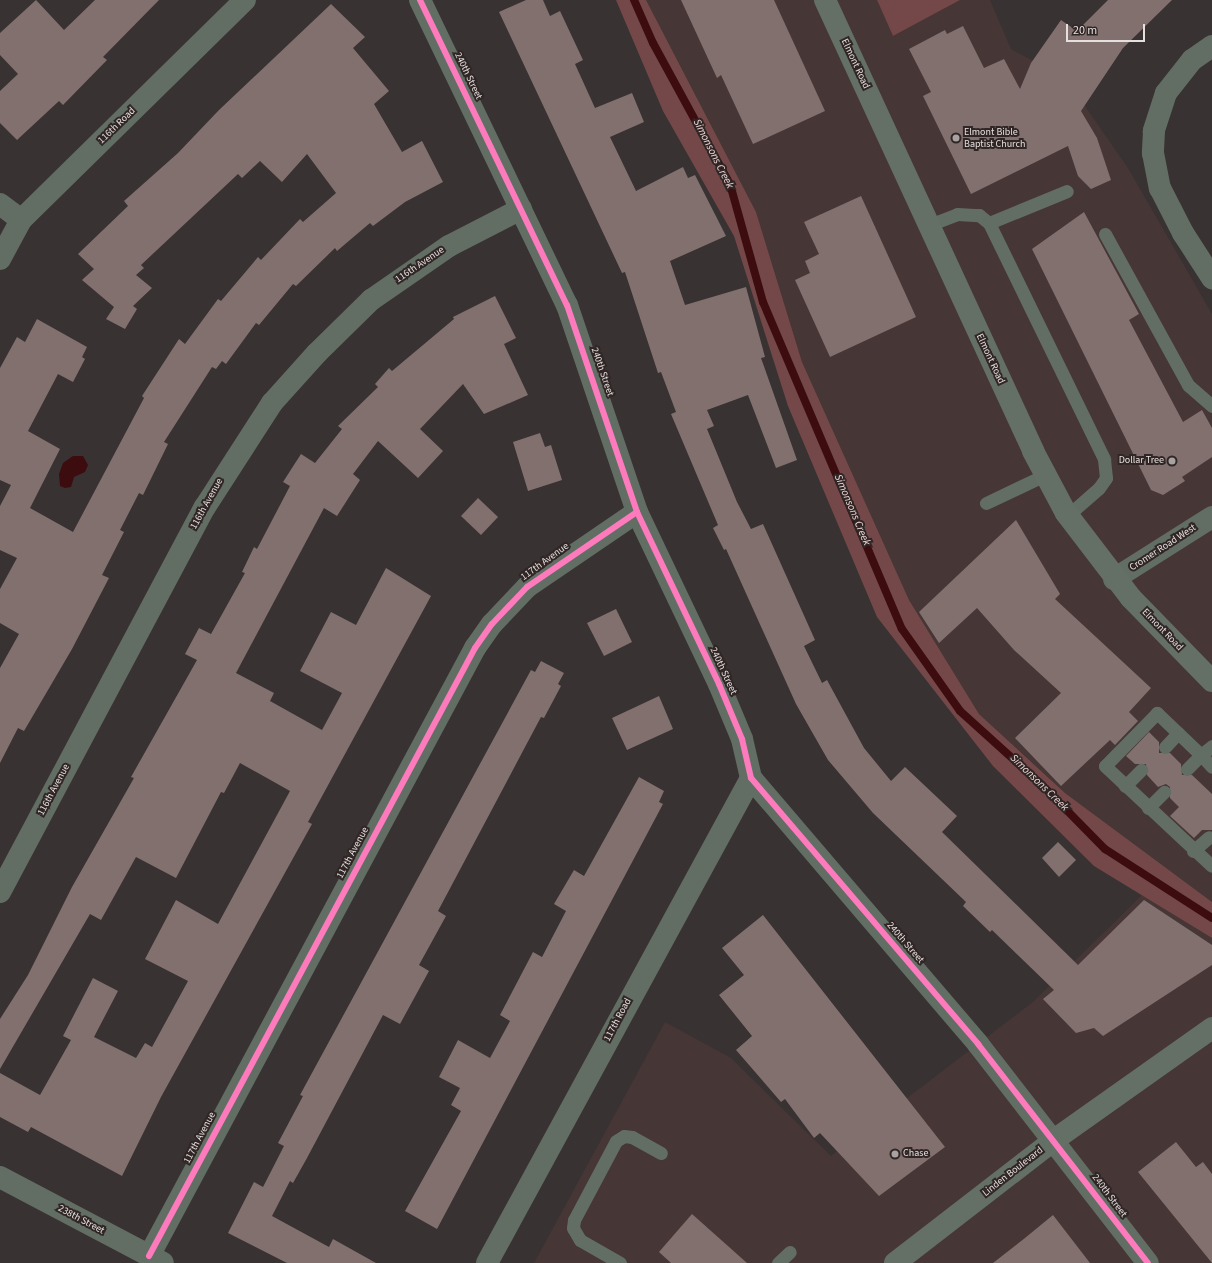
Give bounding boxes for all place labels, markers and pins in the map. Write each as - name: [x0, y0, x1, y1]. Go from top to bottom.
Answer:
- place label: Elmont Bible Baptist Church: [964, 126, 1025, 150]
- marker: Elmont Bible Baptist Church: [951, 133, 961, 143]
- place label: Dollar Tree: [1119, 455, 1164, 467]
- marker: Dollar Tree: [1167, 456, 1177, 466]
- place label: Chase: [903, 1148, 928, 1160]
- marker: Chase: [890, 1149, 900, 1159]

